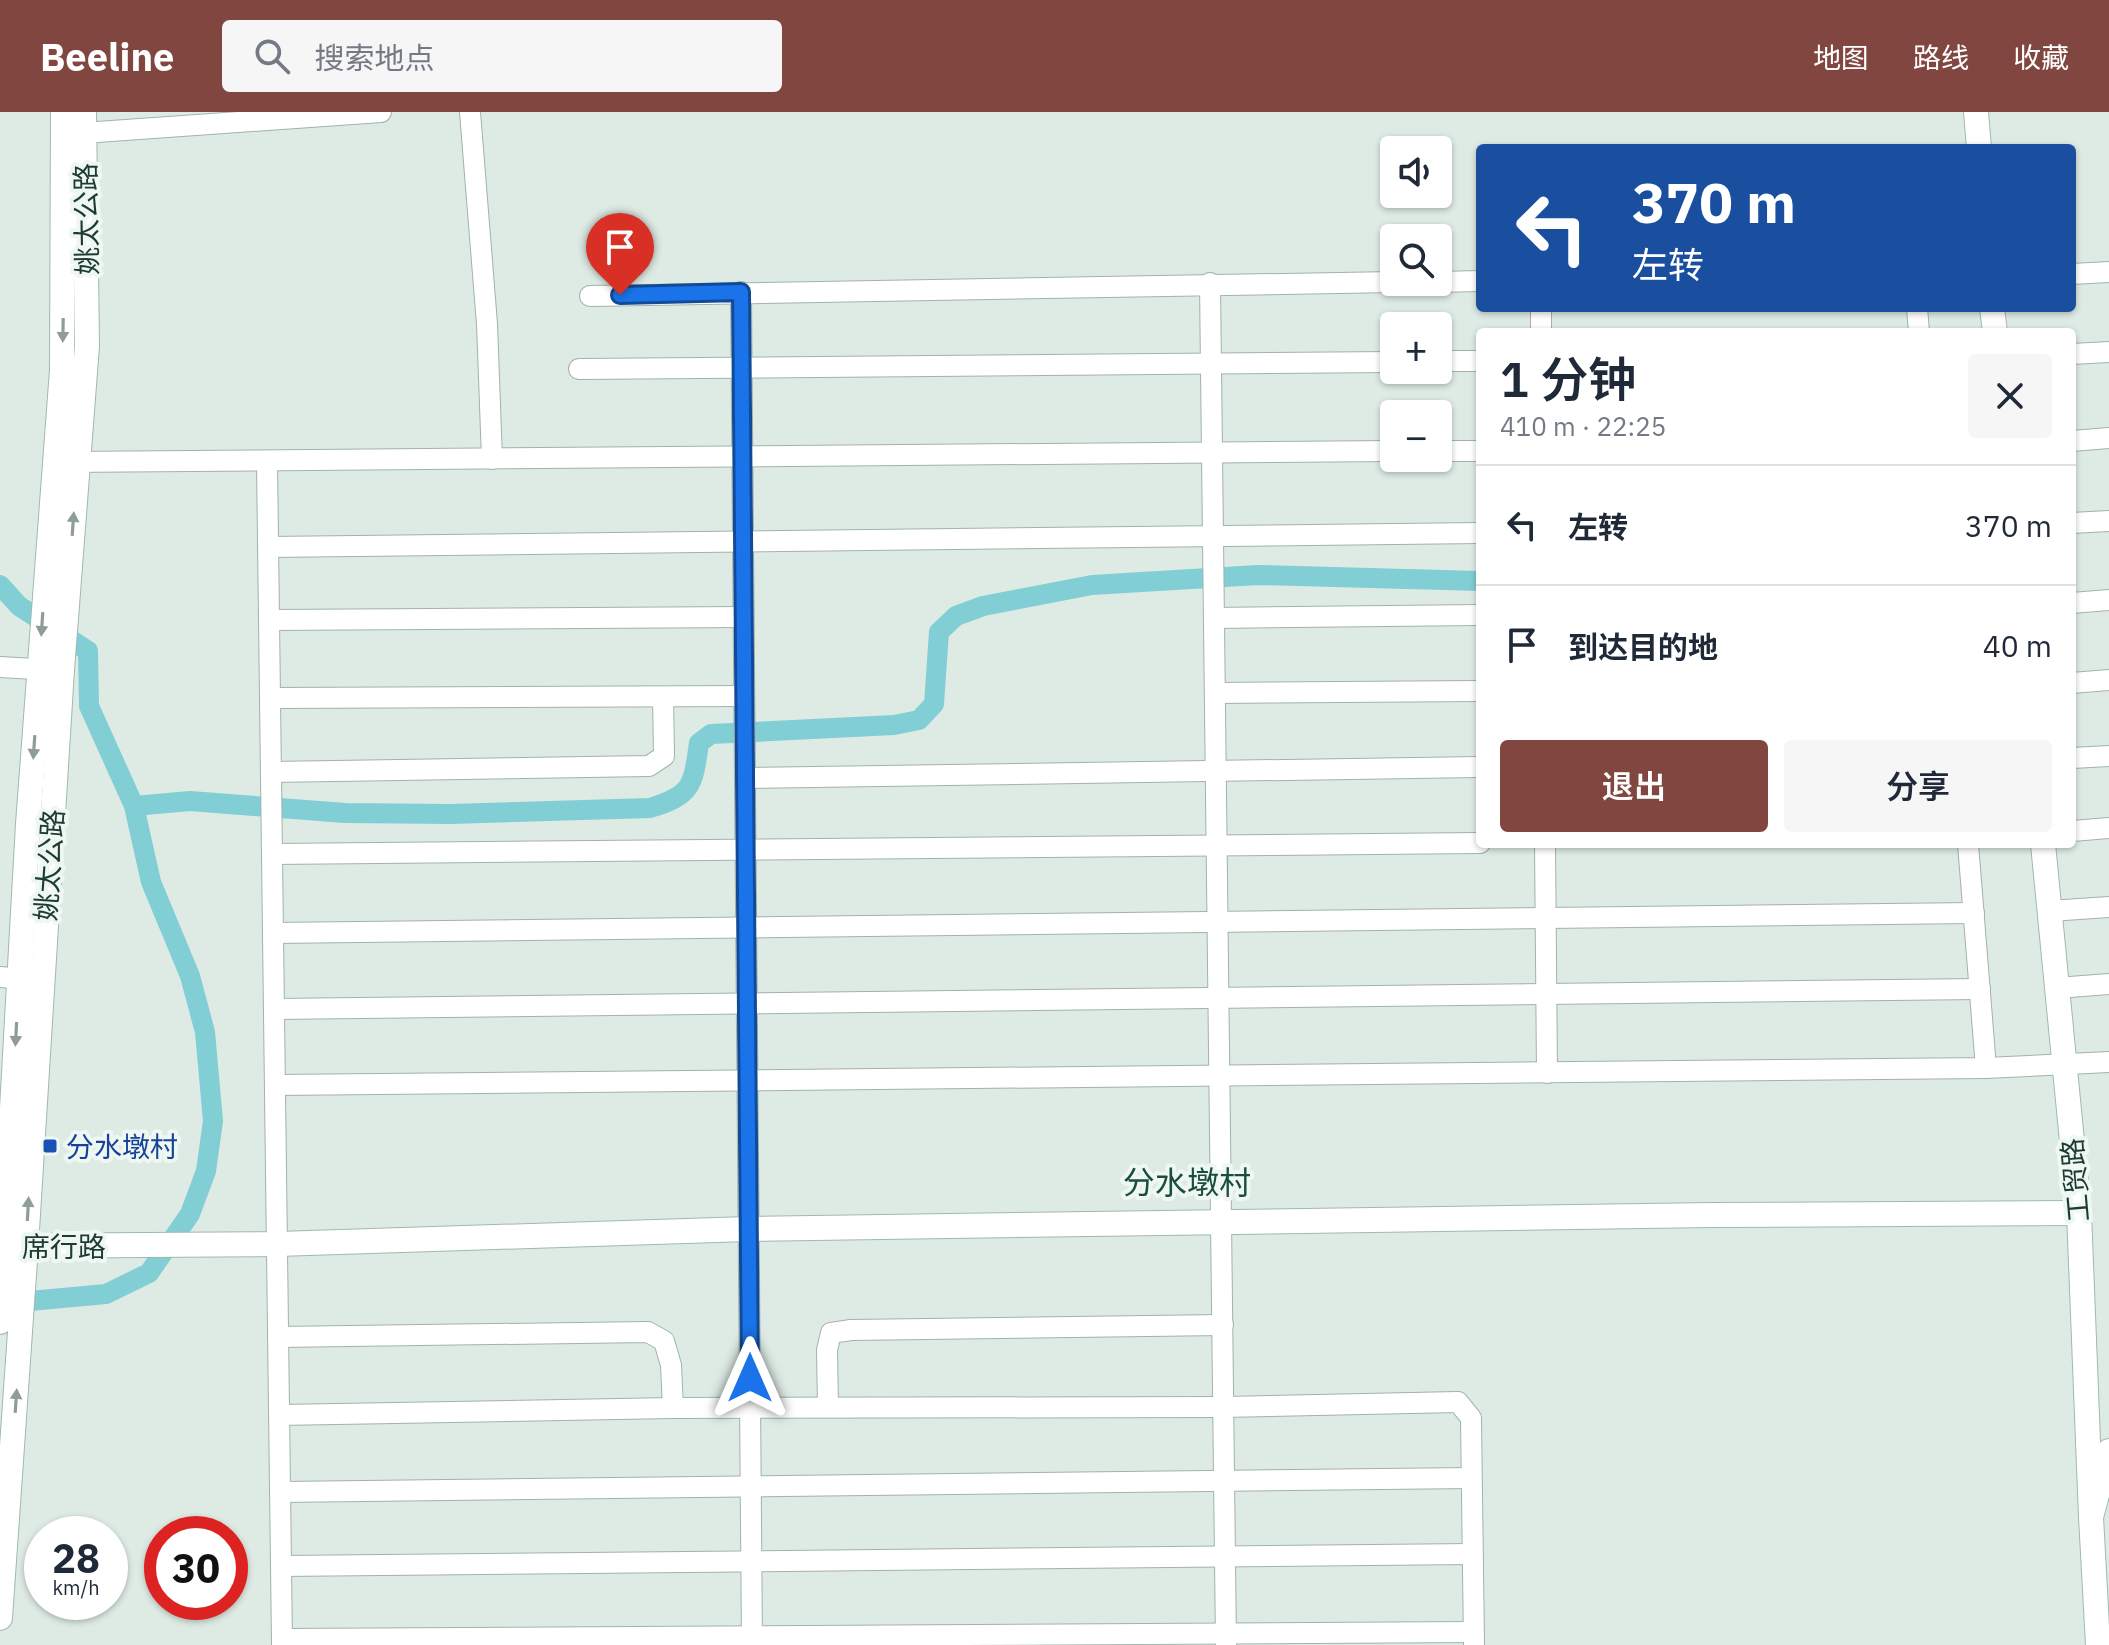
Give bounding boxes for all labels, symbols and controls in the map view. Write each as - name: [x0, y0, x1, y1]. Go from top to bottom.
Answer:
- search box: [222, 20, 782, 92]
- text: Beeline: [40, 32, 174, 81]
- icon: search: [250, 34, 294, 78]
- text: 搜索地点: [314, 38, 434, 77]
- text: 地图: [1813, 39, 1869, 76]
- text: 路线: [1913, 39, 1969, 76]
- text: 收藏: [2013, 39, 2069, 76]
- map controls: [1380, 136, 1452, 472]
- button: sound: [1380, 136, 1452, 208]
- street label: 姚太公路: [67, 163, 105, 275]
- text: 370 m: [1632, 166, 1796, 238]
- icon: left: [1500, 176, 1604, 280]
- pin: [586, 213, 654, 295]
- button: search: [1380, 224, 1452, 296]
- icon: arrive: [598, 225, 642, 269]
- text: 左转: [1632, 241, 1704, 288]
- button: +: [1380, 312, 1452, 384]
- one-way arrow: [56, 318, 69, 343]
- text: 1 分钟: [1500, 348, 1636, 410]
- button: close: [1968, 354, 2052, 438]
- button: −: [1380, 400, 1452, 472]
- text: 410 m · 22:25: [1500, 409, 1666, 443]
- icon: left: [1500, 503, 1544, 547]
- text: 370 m: [1965, 506, 2052, 545]
- text: 左转: [1568, 507, 1628, 546]
- one-way arrow: [67, 511, 80, 536]
- one-way arrow: [36, 612, 49, 637]
- icon: arrive: [1500, 623, 1544, 667]
- text: 40 m: [1983, 626, 2052, 665]
- text: 到达目的地: [1568, 627, 1718, 666]
- one-way arrow: [27, 735, 40, 760]
- button: 退出: [1500, 740, 1768, 832]
- button: 分享: [1784, 740, 2052, 832]
- street label: 姚太公路: [27, 808, 71, 922]
- one-way arrow: [9, 1022, 22, 1047]
- place label: 分水墩村: [66, 1128, 178, 1165]
- marker: 分水墩村: [41, 1137, 59, 1155]
- street label: 工贸路: [2053, 1137, 2097, 1223]
- district label: 分水墩村: [1123, 1161, 1251, 1203]
- one-way arrow: [22, 1196, 35, 1221]
- street label: 席行路: [22, 1228, 106, 1265]
- position arrow: [708, 1336, 792, 1420]
- one-way arrow: [10, 1388, 23, 1413]
- speed limit sign: 30: [144, 1516, 248, 1620]
- text: 28: [52, 1532, 100, 1584]
- text: km/h: [52, 1574, 100, 1601]

